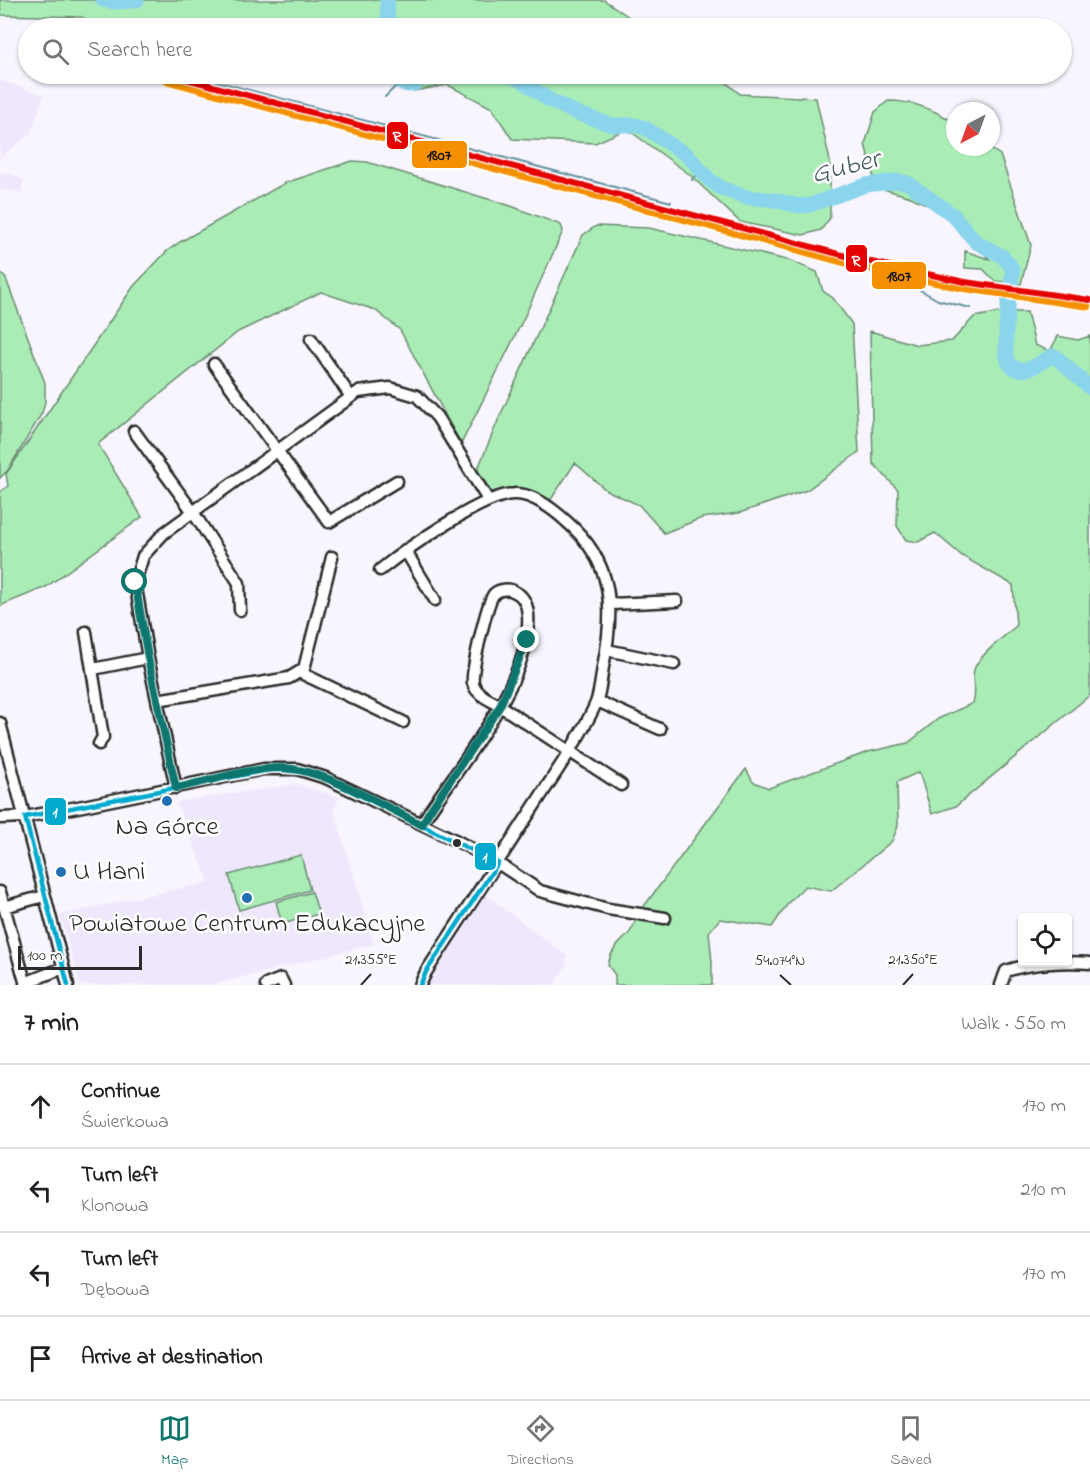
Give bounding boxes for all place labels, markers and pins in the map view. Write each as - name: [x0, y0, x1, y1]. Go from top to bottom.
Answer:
- marker: Na Górce: [160, 794, 174, 808]
- place label: Na Górce: [116, 808, 219, 847]
- unlabelled marker: [451, 837, 463, 849]
- place label: U Hani: [73, 853, 145, 892]
- marker: U Hani: [54, 865, 68, 879]
- marker: Powiatowe Centrum Edukacyjne: [240, 891, 254, 905]
- place label: Powiatowe Centrum Edukacyjne: [69, 905, 426, 944]

